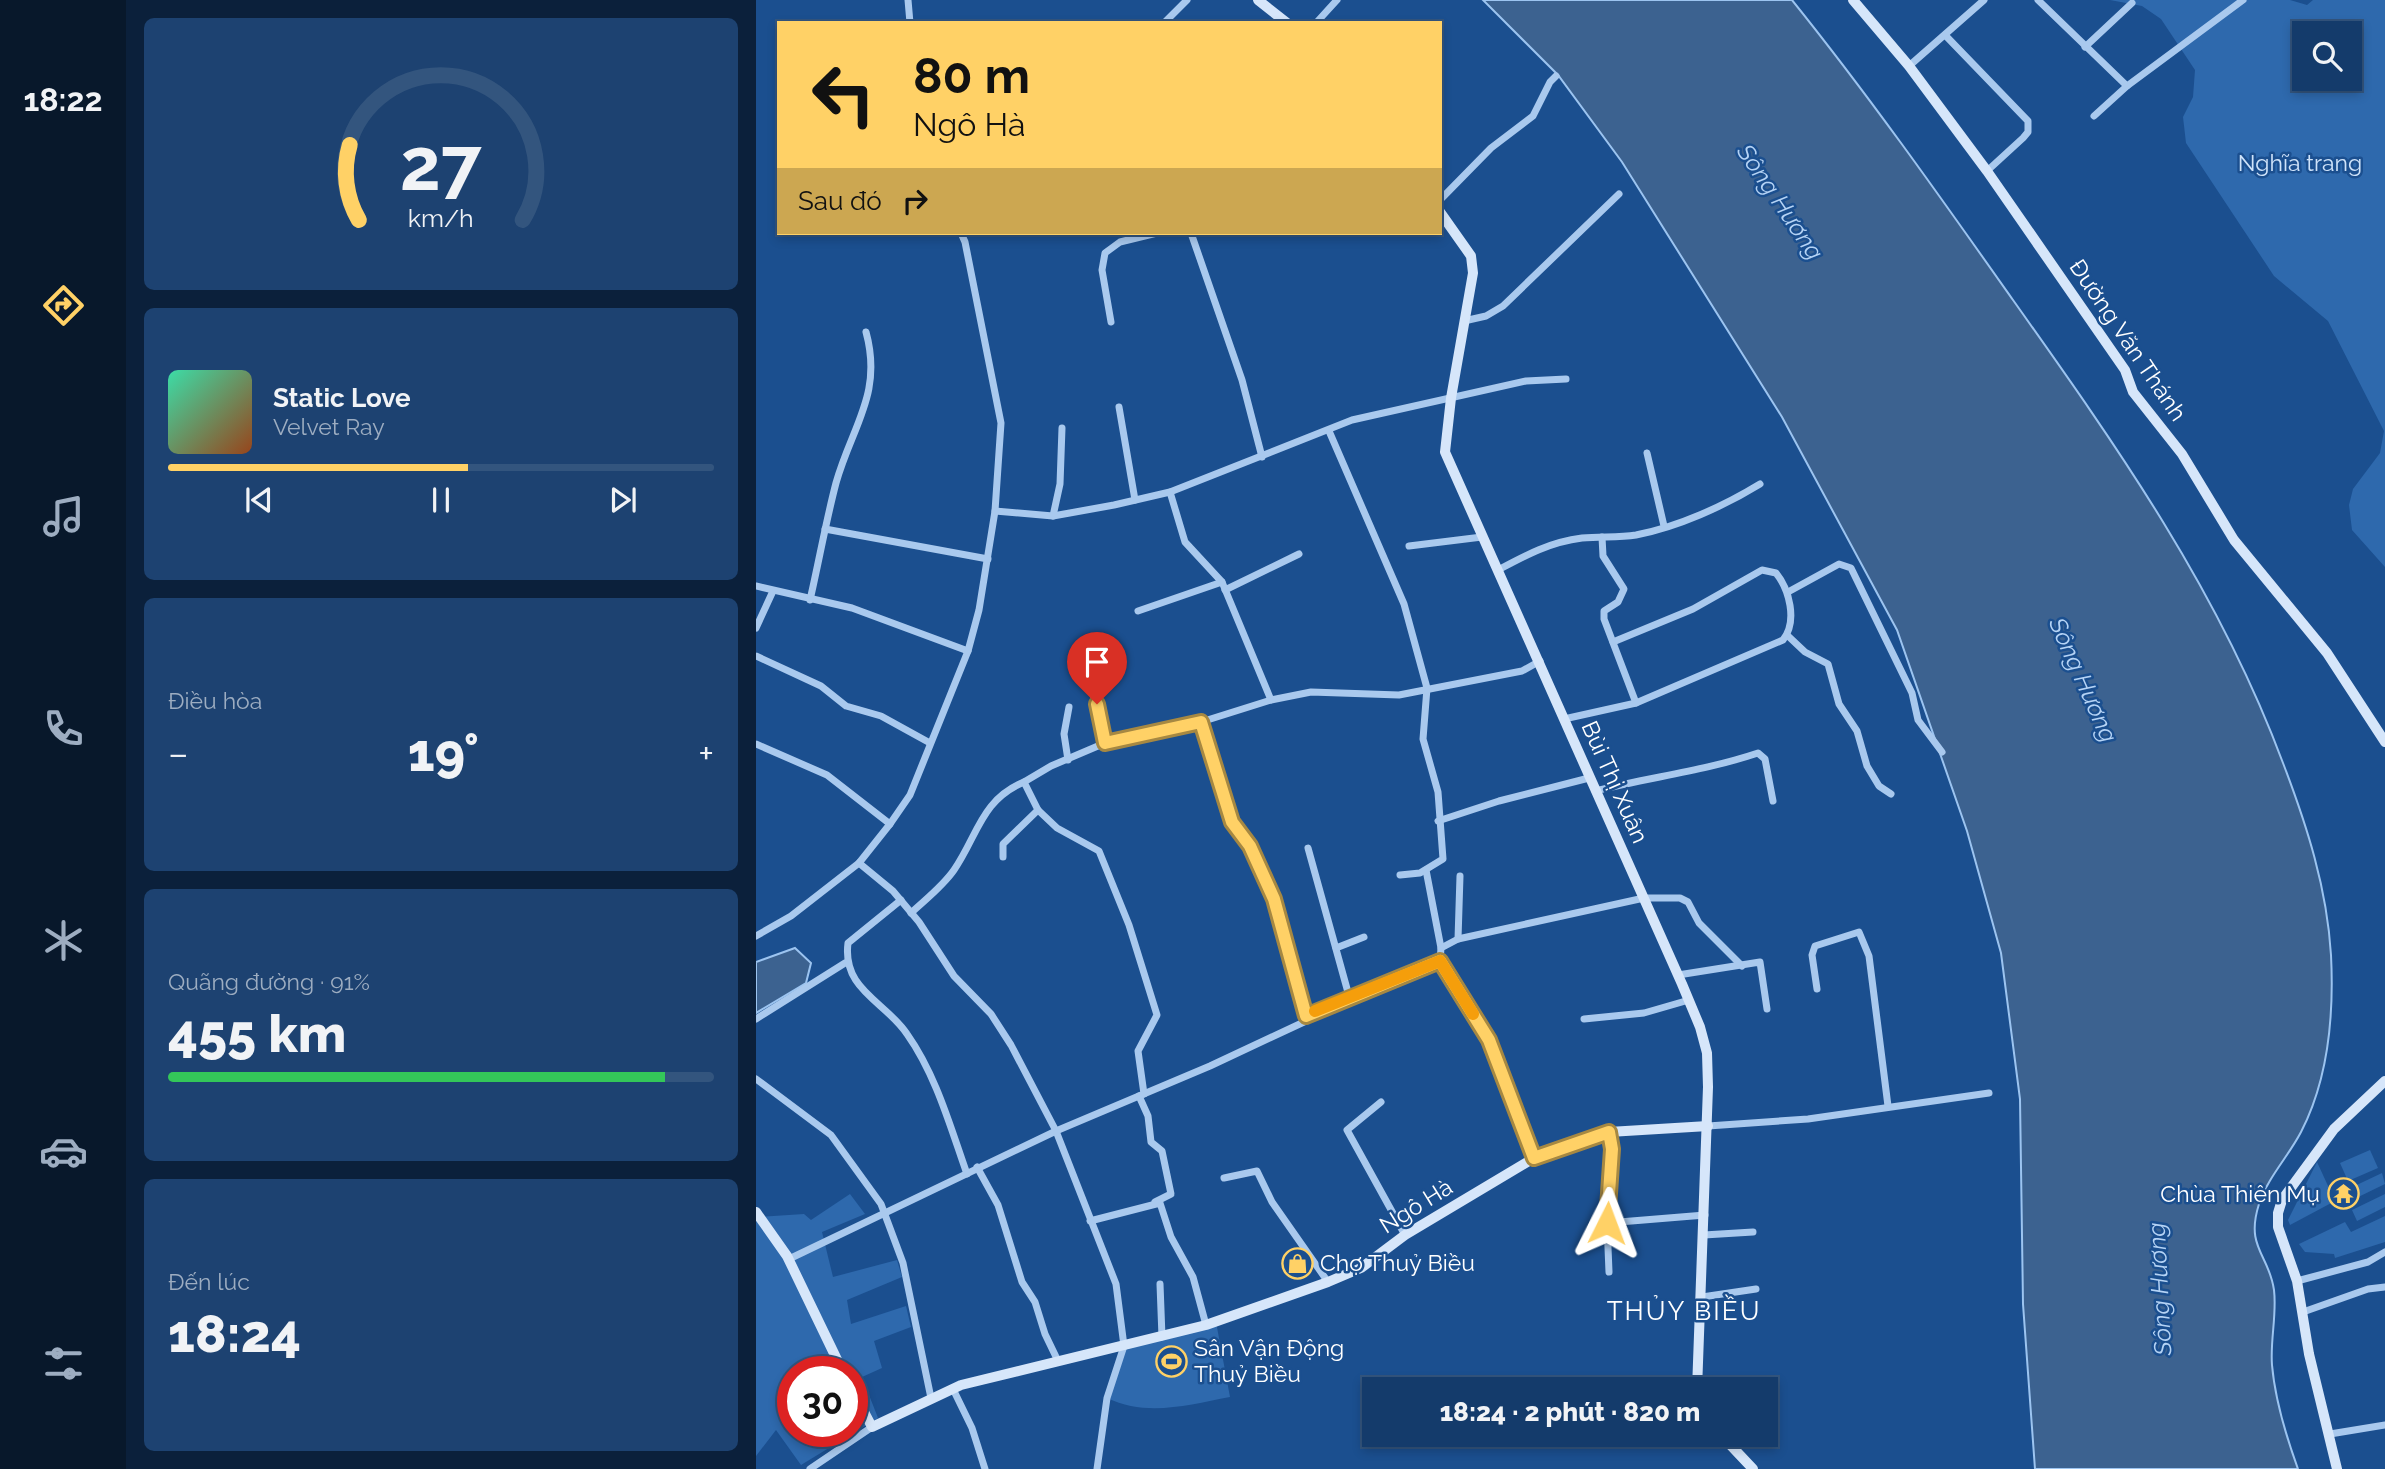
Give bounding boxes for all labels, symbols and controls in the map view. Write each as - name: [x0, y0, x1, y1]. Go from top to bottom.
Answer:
- map controls: [2292, 21, 2362, 91]
- button: search: [2292, 21, 2362, 91]
- text: 80 m: [913, 47, 1030, 104]
- icon: left: [798, 49, 889, 140]
- text: 18:22: [23, 81, 103, 118]
- text: Ngô Hà: [913, 106, 1025, 143]
- text: 27: [400, 122, 482, 207]
- water label: Sông Hương: [1731, 137, 1830, 265]
- park label: Nghĩa trang: [2238, 149, 2362, 176]
- icon: right: [896, 182, 934, 220]
- text: Sau đó: [798, 186, 882, 216]
- text: km/h: [408, 203, 474, 233]
- street label: Đường Văn Thánh: [2064, 254, 2192, 426]
- icon: directions: [39, 281, 88, 330]
- text: Static Love: [273, 383, 411, 413]
- text: Velvet Ray: [273, 413, 385, 440]
- icon: previous: [240, 481, 278, 519]
- icon: pause: [422, 481, 460, 519]
- icon: next: [604, 481, 642, 519]
- icon: music: [39, 492, 88, 541]
- water label: Sông Hương: [2043, 612, 2124, 747]
- pin: [1067, 632, 1127, 704]
- icon: arrive: [1078, 643, 1116, 681]
- text: Điều hòa: [168, 687, 262, 714]
- icon: phone: [39, 704, 88, 753]
- street label: Bùi Thị Xuân: [1577, 717, 1654, 847]
- text: 19°: [408, 722, 479, 783]
- text: −: [168, 731, 188, 776]
- text: +: [698, 731, 714, 776]
- icon: climate: [39, 916, 88, 965]
- text: Quãng đường · 91%: [168, 968, 370, 995]
- text: 455 km: [168, 1003, 346, 1064]
- icon: car: [39, 1127, 88, 1176]
- street label: Ngô Hà: [1374, 1173, 1457, 1238]
- temple icon: Chùa Thiên Mụ: [2326, 1177, 2360, 1211]
- place label: Chùa Thiên Mụ: [2160, 1180, 2320, 1207]
- position arrow: [1570, 1186, 1644, 1260]
- water label: Sông Hương: [2142, 1222, 2178, 1357]
- shop icon: Chợ Thuỷ Biều: [1280, 1246, 1314, 1280]
- place label: Chợ Thuỷ Biều: [1320, 1249, 1475, 1276]
- text: Đến lúc: [168, 1268, 250, 1295]
- district label: THỦY BIỀU: [1607, 1294, 1761, 1326]
- text: 18:24: [168, 1303, 301, 1364]
- place label: Sân Vận Động Thuỷ Biều: [1194, 1334, 1344, 1387]
- icon: filters: [39, 1339, 88, 1388]
- sports icon: Sân Vận Động Thuỷ Biều: [1154, 1344, 1188, 1378]
- speed limit sign: 30: [777, 1356, 868, 1447]
- text: 18:24 · 2 phút · 820 m: [1440, 1397, 1700, 1427]

